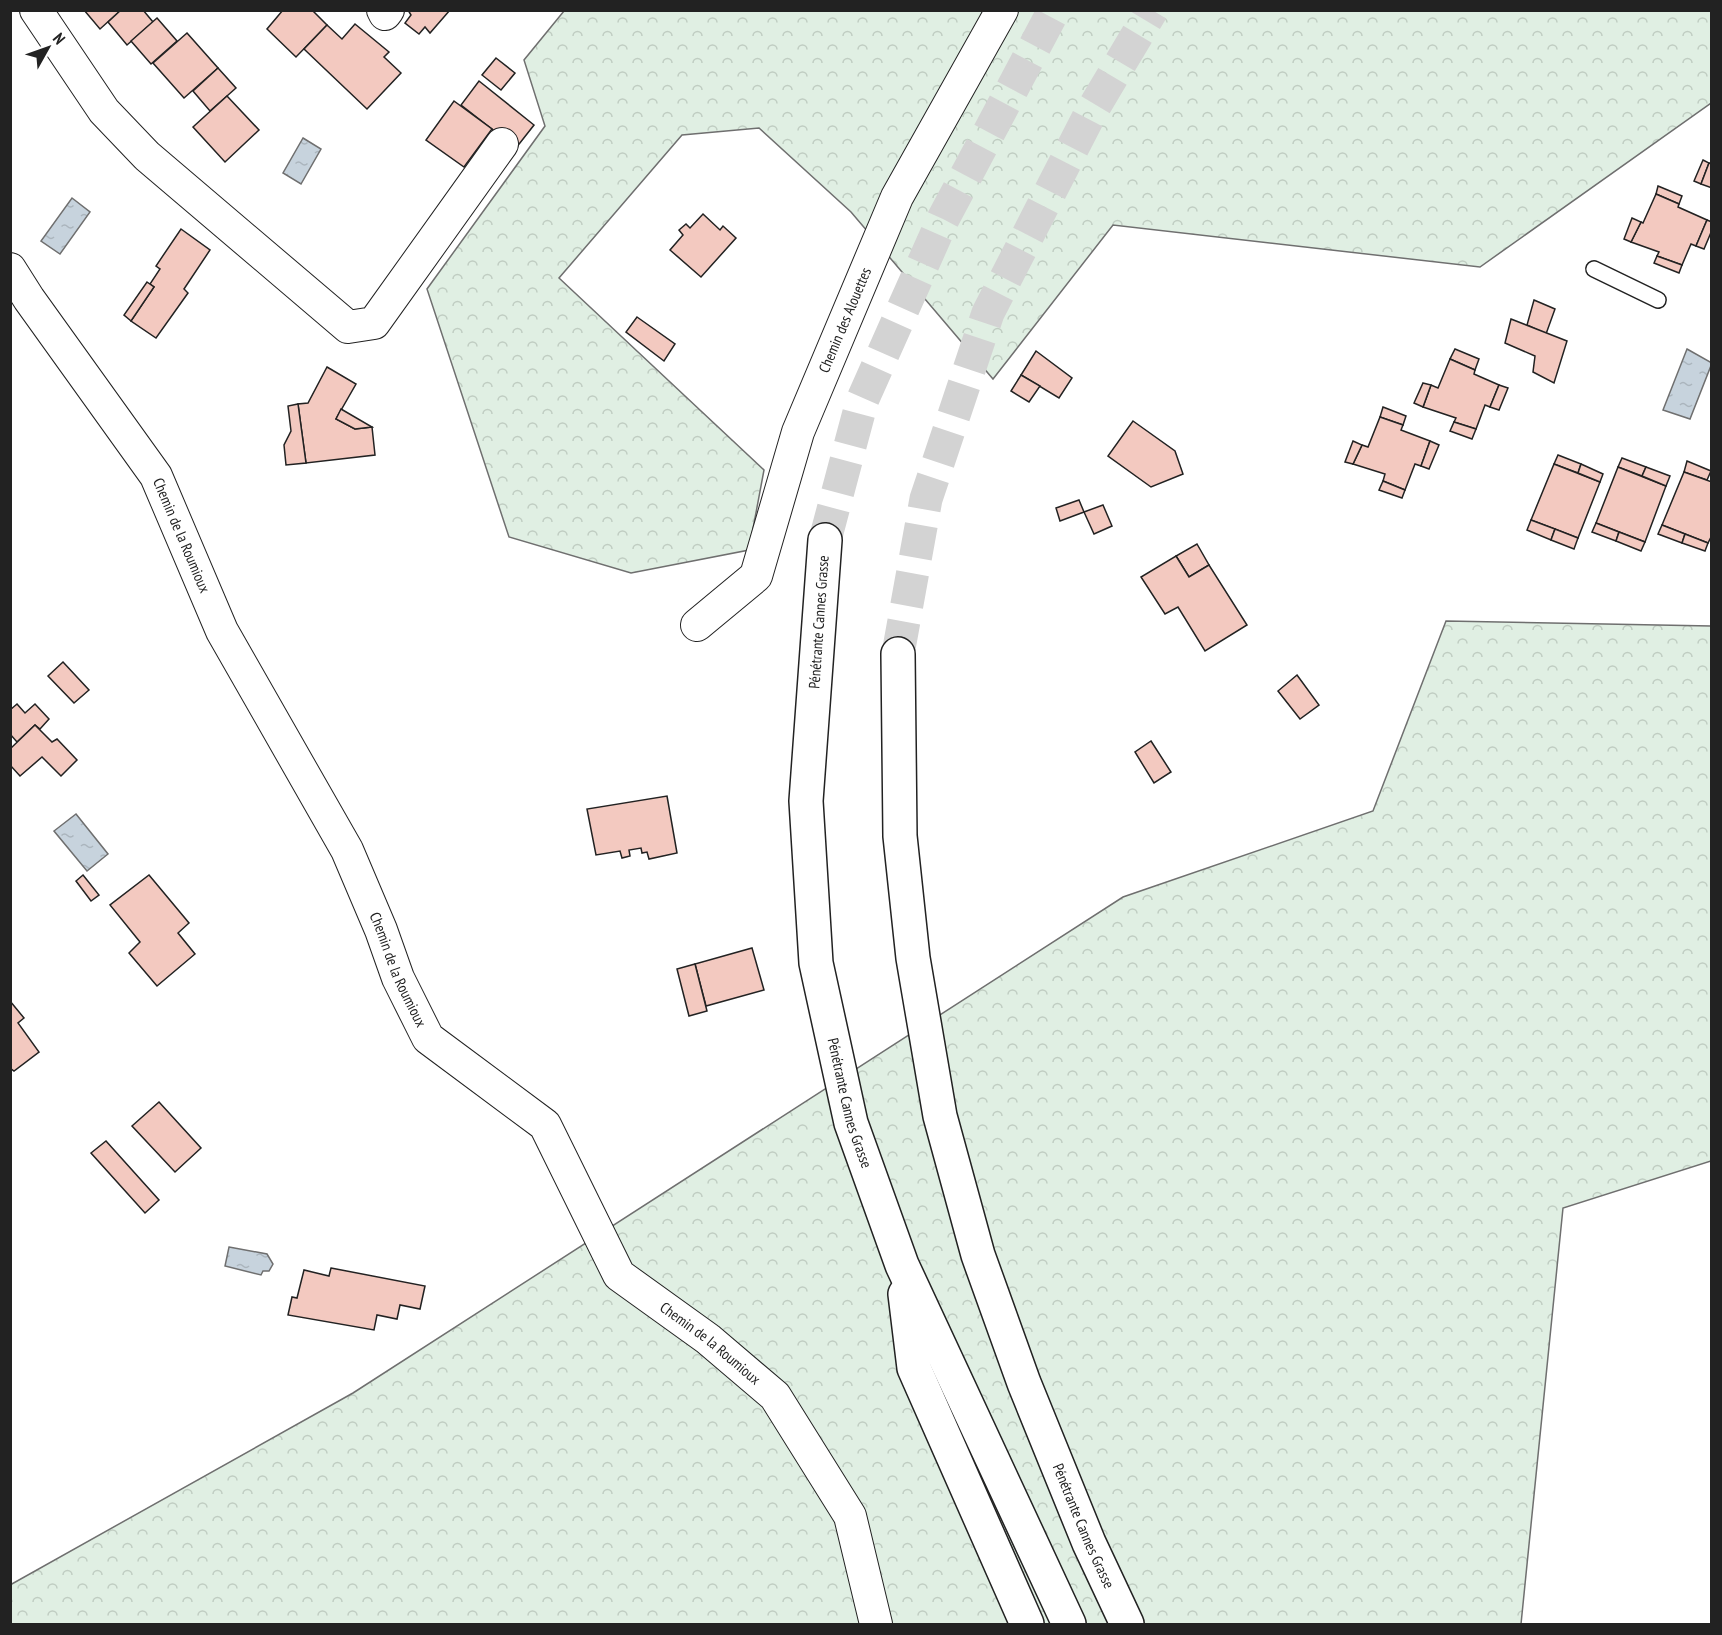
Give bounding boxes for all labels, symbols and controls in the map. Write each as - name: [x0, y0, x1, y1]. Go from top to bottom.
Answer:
- north arrow: [18, 18, 78, 78]
- text: N: [49, 29, 70, 48]
- street label: Chemin des Alouettes: [814, 265, 875, 375]
- street label: Chemin de la Roumioux: [149, 475, 215, 596]
- street label: Pénétrante Cannes Grasse: [804, 555, 833, 689]
- street label: Chemin de la Roumioux: [366, 909, 431, 1030]
- street label: Pénétrante Cannes Grasse: [824, 1036, 876, 1170]
- street label: Chemin de la Roumioux: [656, 1298, 765, 1389]
- street label: Pénétrante Cannes Grasse: [1049, 1461, 1119, 1591]

